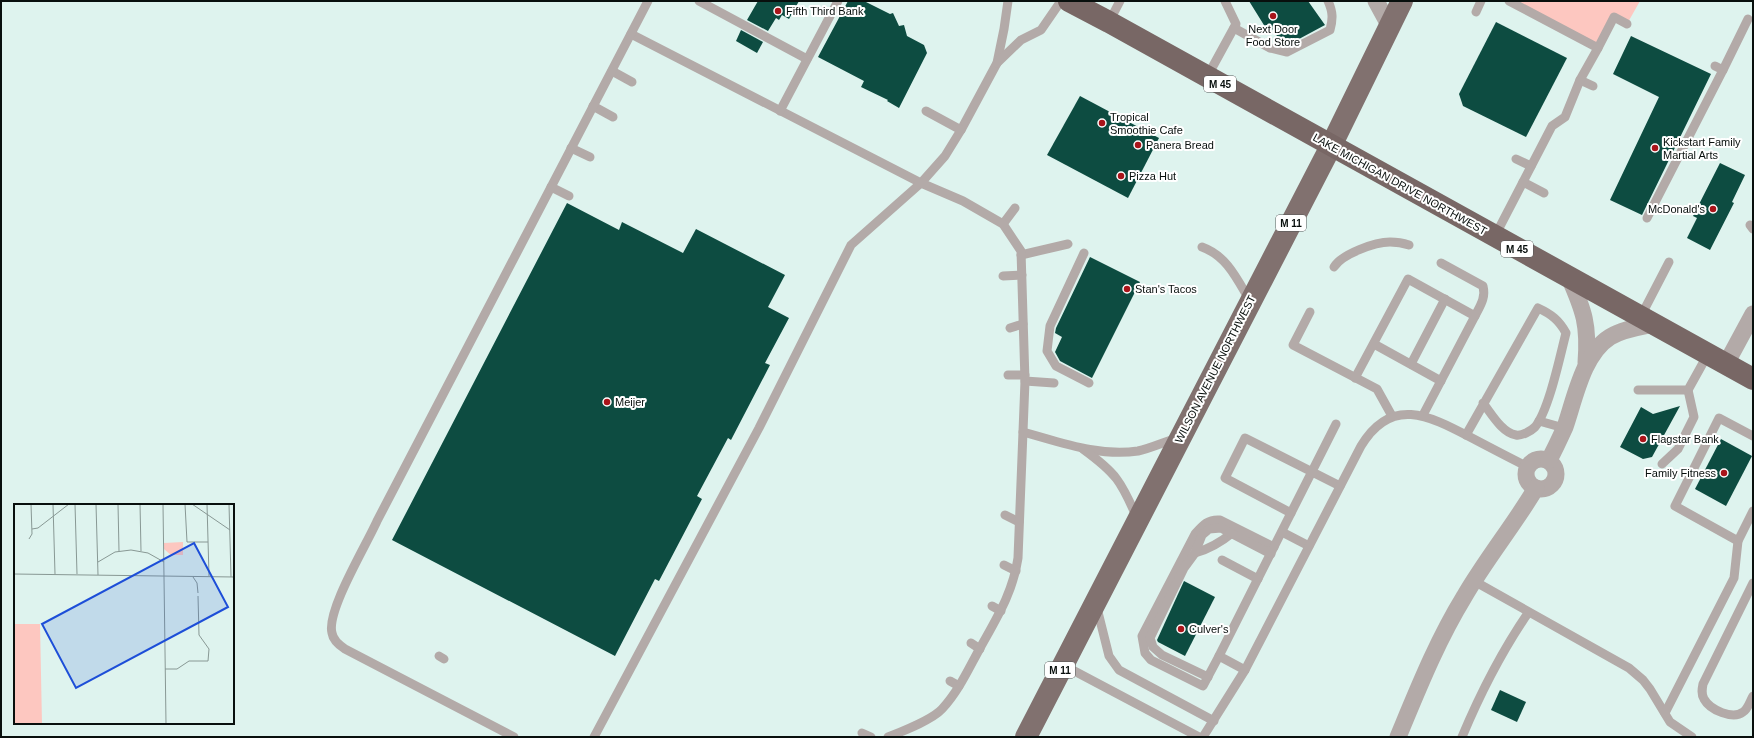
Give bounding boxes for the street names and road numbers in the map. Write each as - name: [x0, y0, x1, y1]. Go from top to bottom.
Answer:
- road number: M 45: [1204, 76, 1236, 92]
- street label: LAKE MICHIGAN DRIVE NORTHWEST: [1311, 131, 1489, 237]
- road number: M 11: [1276, 215, 1306, 231]
- road number: M 45: [1501, 241, 1533, 257]
- street label: WILSON AVENUE NORTHWEST: [1172, 293, 1258, 445]
- road number: M 11: [1045, 662, 1075, 678]

